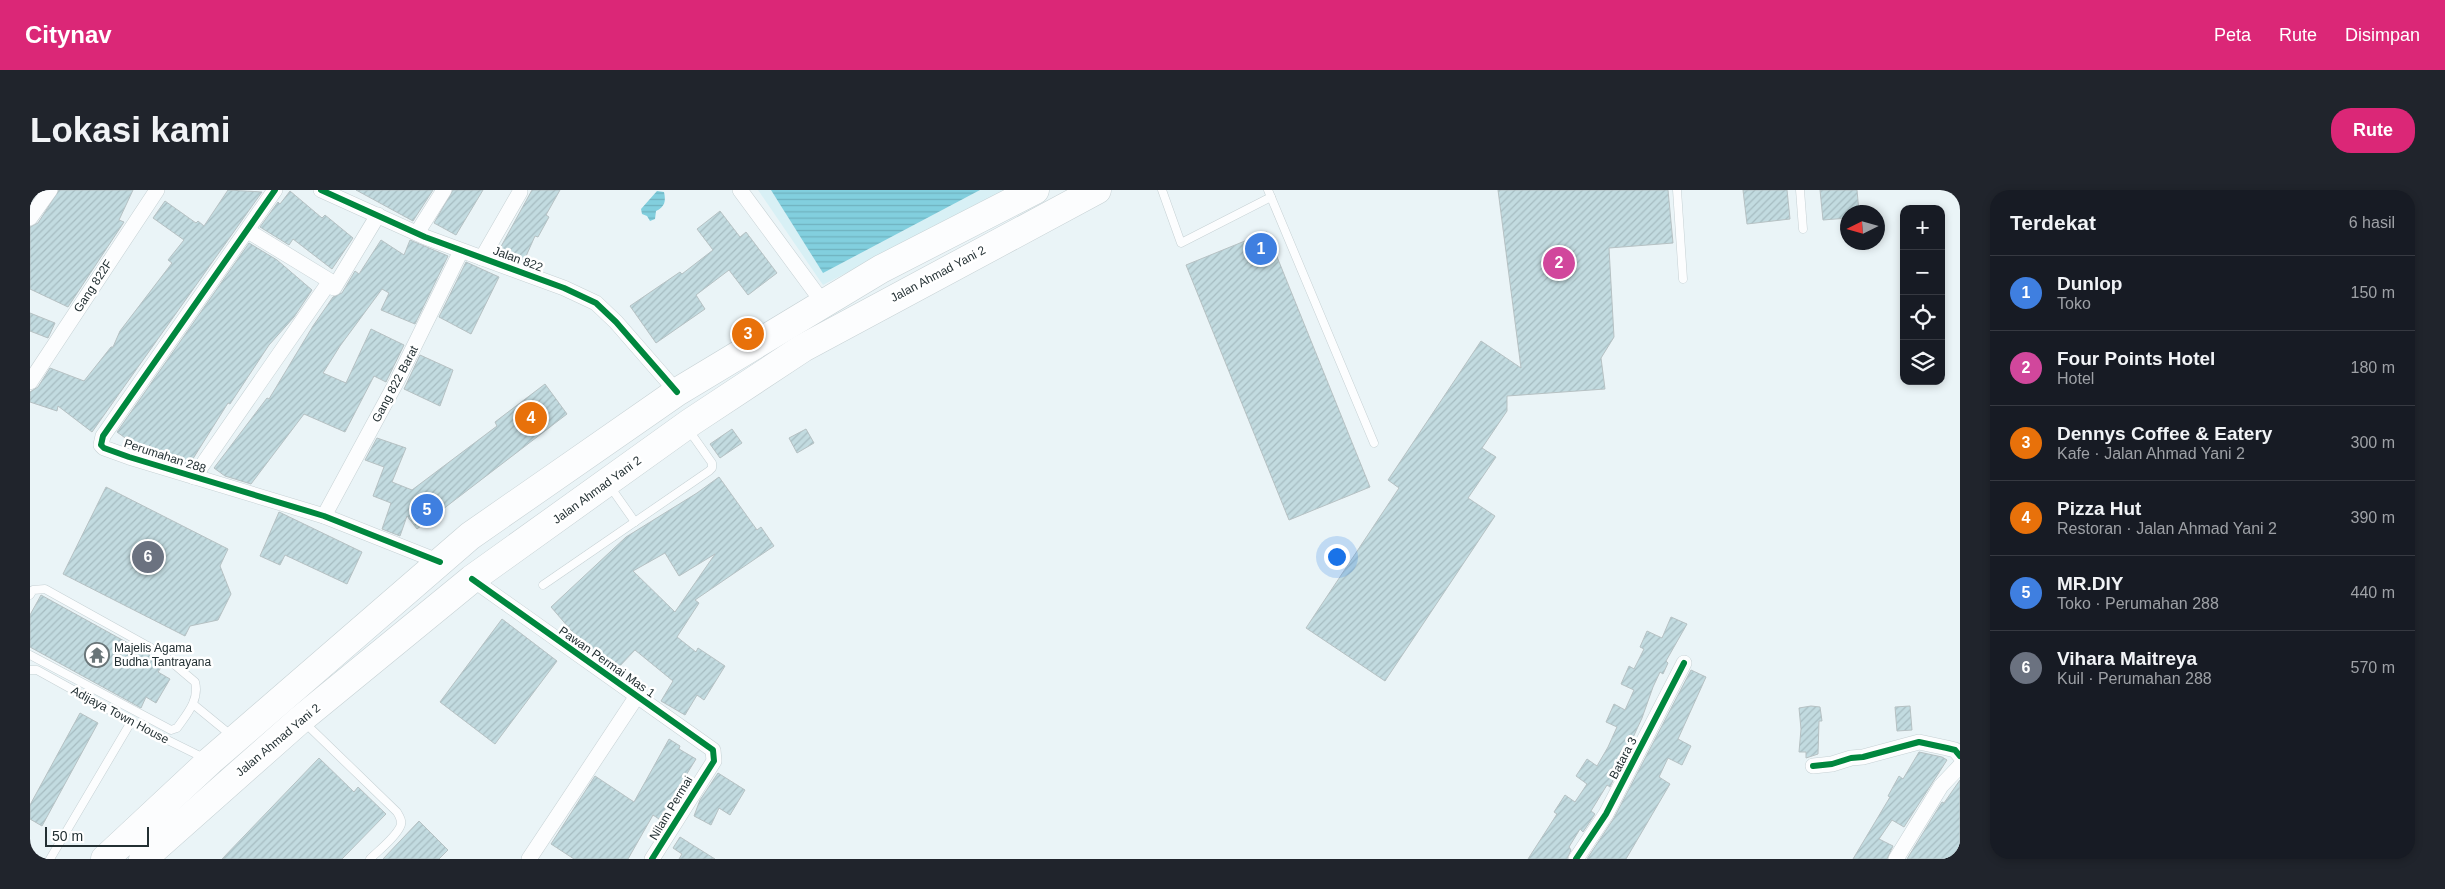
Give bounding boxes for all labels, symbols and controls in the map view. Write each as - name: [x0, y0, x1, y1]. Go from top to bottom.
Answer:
- text: Citynav: [25, 21, 112, 48]
- text: Peta: [2214, 25, 2251, 45]
- text: Rute: [2279, 25, 2317, 45]
- text: Disimpan: [2345, 25, 2420, 45]
- button: Rute: [2331, 108, 2415, 153]
- text: Lokasi kami: [30, 110, 230, 149]
- north arrow: [1840, 205, 1885, 250]
- map controls: [1900, 205, 1945, 385]
- button: +: [1900, 205, 1945, 250]
- text: Terdekat: [2010, 211, 2096, 234]
- text: 6 hasil: [2349, 214, 2395, 231]
- pin: 1: [1245, 230, 1277, 268]
- street label: Jalan Ahmad Yani 2: [888, 243, 988, 305]
- street label: Jalan 822: [491, 244, 545, 275]
- pin: 2: [1543, 244, 1575, 282]
- button: −: [1900, 250, 1945, 295]
- street label: Gang 822F: [71, 257, 115, 315]
- text: Dunlop: [2057, 273, 2122, 294]
- text: 1: [2022, 284, 2030, 301]
- text: 150 m: [2351, 284, 2395, 301]
- button: locate: [1900, 295, 1945, 340]
- text: Toko: [2057, 295, 2091, 312]
- pin: 3: [732, 315, 764, 353]
- button: layers: [1900, 340, 1945, 385]
- street label: Gang 822 Barat: [369, 343, 421, 425]
- text: Four Points Hotel: [2057, 348, 2215, 369]
- text: 2: [2022, 359, 2030, 376]
- text: 180 m: [2351, 359, 2395, 376]
- text: Hotel: [2057, 370, 2094, 387]
- pin: 4: [515, 399, 547, 437]
- text: Dennys Coffee & Eatery: [2057, 423, 2272, 444]
- text: 3: [2022, 434, 2030, 451]
- text: 300 m: [2351, 434, 2395, 451]
- street label: Perumahan 288: [122, 436, 208, 476]
- text: Kafe · Jalan Ahmad Yani 2: [2057, 445, 2245, 462]
- street label: Jalan Ahmad Yani 2: [550, 453, 644, 527]
- pin: 5: [411, 491, 443, 529]
- text: Pizza Hut: [2057, 498, 2141, 519]
- text: 4: [2022, 509, 2030, 526]
- text: 390 m: [2351, 509, 2395, 526]
- text: Restoran · Jalan Ahmad Yani 2: [2057, 520, 2277, 537]
- pin: 6: [132, 538, 164, 576]
- your location: [1324, 544, 1350, 570]
- text: MR.DIY: [2057, 573, 2124, 594]
- text: 5: [2022, 584, 2030, 601]
- text: 440 m: [2351, 584, 2395, 601]
- text: Toko · Perumahan 288: [2057, 595, 2219, 612]
- street label: Pawan Permai Mas 1: [556, 624, 658, 701]
- place label: Majelis Agama Budha Tantrayana: [114, 641, 212, 669]
- temple icon: Majelis Agama Budha Tantrayana: [84, 642, 110, 668]
- text: Vihara Maitreya: [2057, 648, 2197, 669]
- text: 6: [2022, 659, 2030, 676]
- text: 570 m: [2351, 659, 2395, 676]
- text: Kuil · Perumahan 288: [2057, 670, 2212, 687]
- street label: Adijaya Town House: [69, 683, 171, 747]
- street label: Jalan Ahmad Yani 2: [233, 700, 323, 779]
- street label: Batara 3: [1606, 734, 1640, 781]
- street label: Nilam Permai: [646, 774, 696, 842]
- scale bar: [45, 824, 149, 847]
- text: 50 m: [52, 828, 83, 844]

